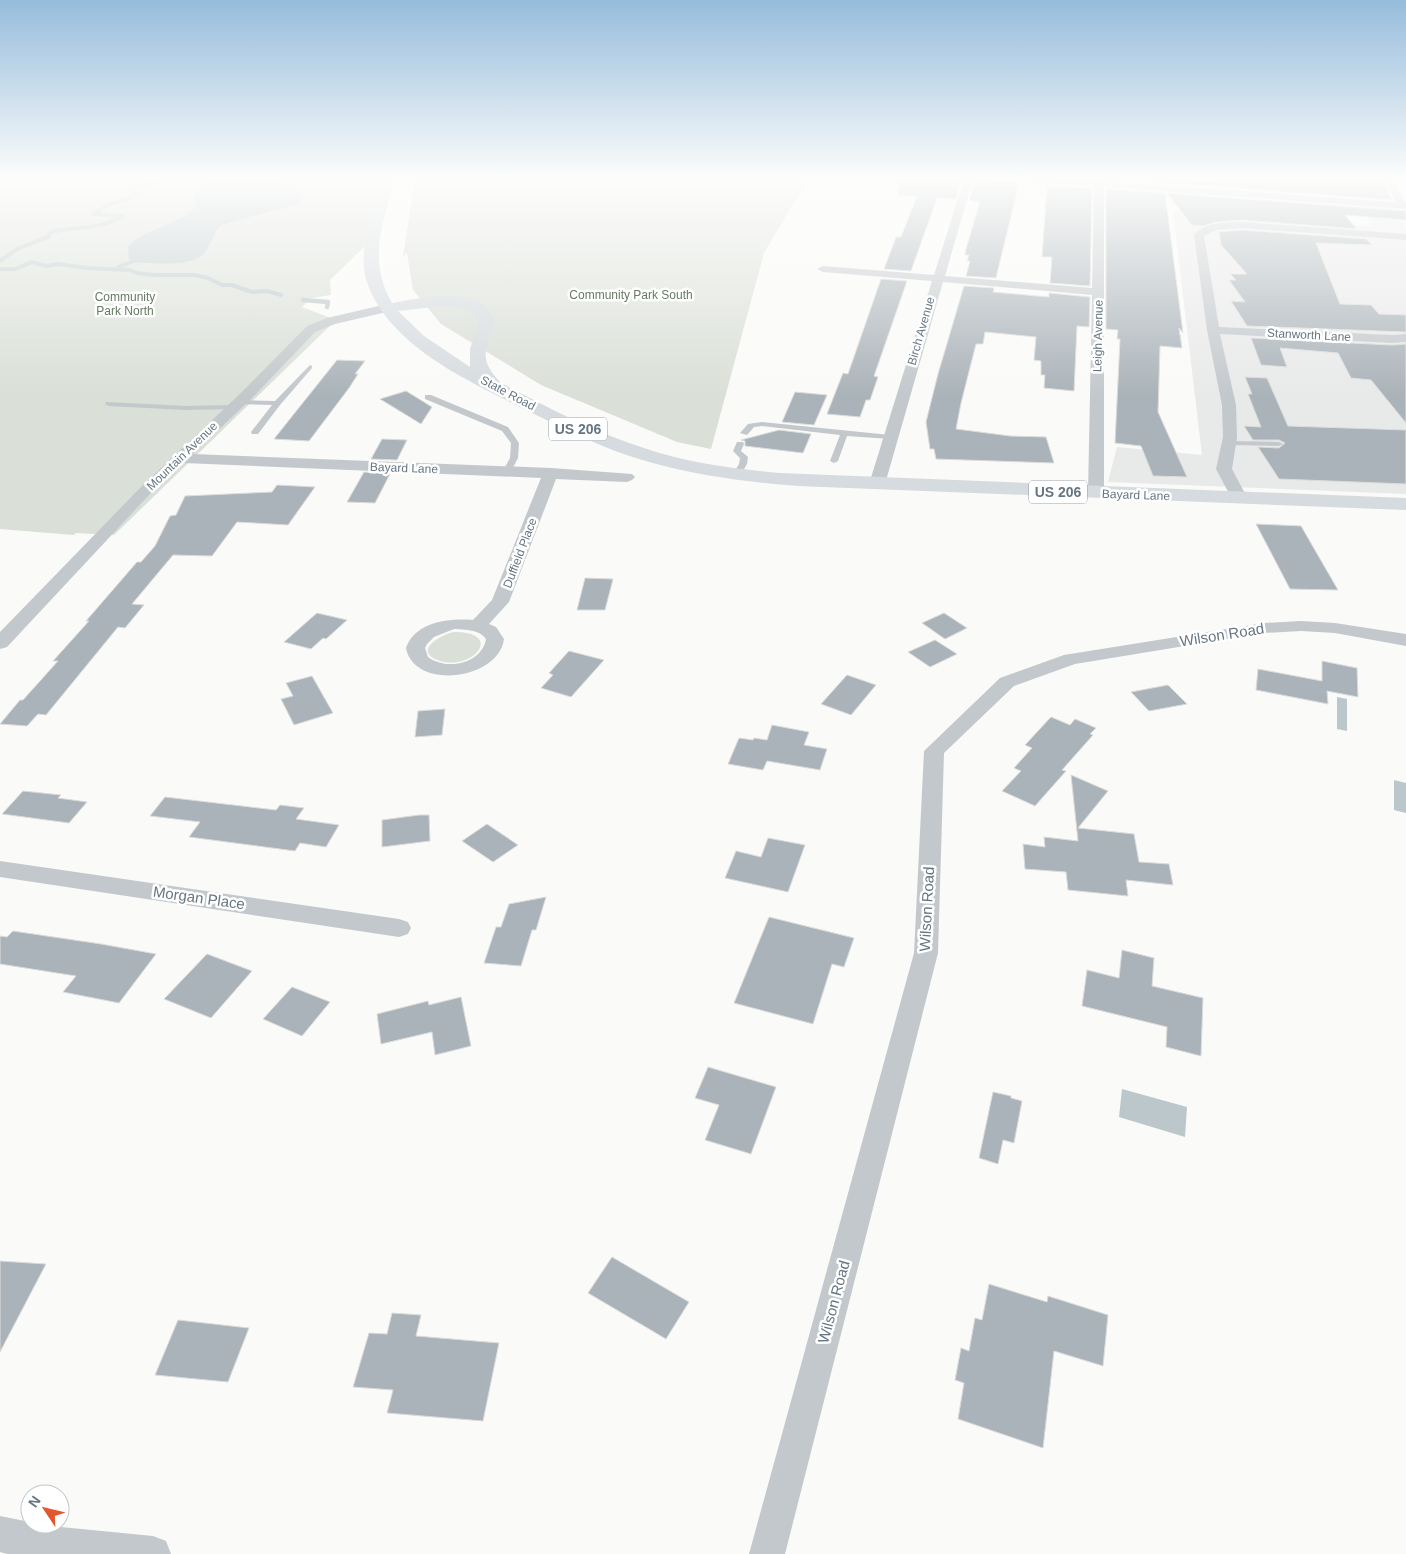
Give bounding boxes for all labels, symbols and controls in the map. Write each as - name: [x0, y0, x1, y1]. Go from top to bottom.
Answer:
- park label: Community Park South: [569, 288, 693, 302]
- park label: Community Park North: [95, 290, 155, 318]
- street label: Birch Avenue: [905, 295, 938, 367]
- street label: Leigh Avenue: [1090, 299, 1106, 372]
- street label: Stanworth Lane: [1267, 326, 1352, 344]
- street label: State Road: [478, 373, 538, 413]
- road number: US 206: [549, 418, 607, 440]
- street label: Mountain Avenue: [144, 419, 220, 493]
- street label: Bayard Lane: [370, 460, 439, 476]
- road number: US 206: [1029, 481, 1087, 504]
- street label: Bayard Lane: [1102, 487, 1171, 503]
- street label: Duffield Place: [500, 516, 540, 590]
- street label: Wilson Road: [1179, 619, 1265, 650]
- street label: Wilson Road: [916, 866, 937, 952]
- street label: Morgan Place: [152, 883, 246, 912]
- street label: Wilson Road: [814, 1259, 853, 1345]
- north arrow: [20, 1484, 70, 1534]
- text: N: [25, 1493, 44, 1510]

